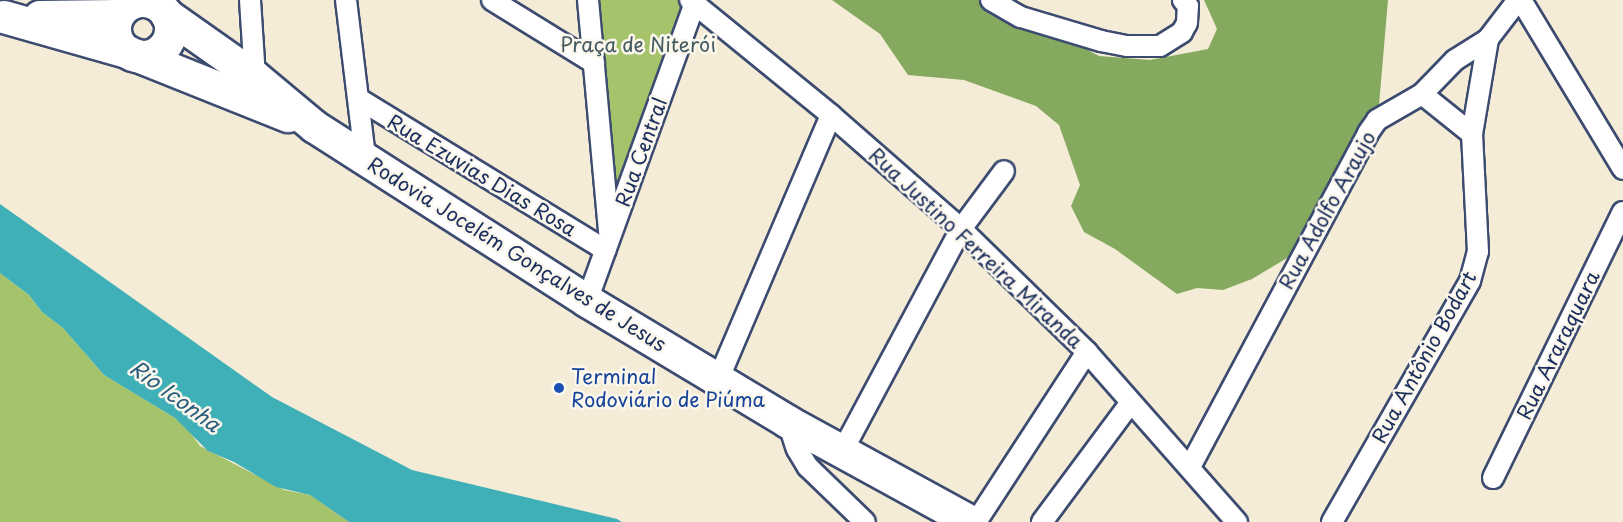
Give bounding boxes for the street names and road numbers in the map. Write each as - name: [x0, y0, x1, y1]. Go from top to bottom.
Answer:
- street label: Rua Central: [610, 93, 672, 211]
- street label: Rua Ezuvias Dias Rosa: [383, 109, 581, 241]
- street label: Rua Adolfo Araujo: [1273, 126, 1381, 294]
- street label: Rua Justino Ferreira Miranda: [864, 142, 1088, 354]
- street label: Rodovia Jocelém Gonçalves de Jesus: [362, 151, 672, 357]
- street label: Rua Araraquara: [1511, 266, 1605, 424]
- street label: Rua Antônio Bodart: [1367, 267, 1481, 447]

